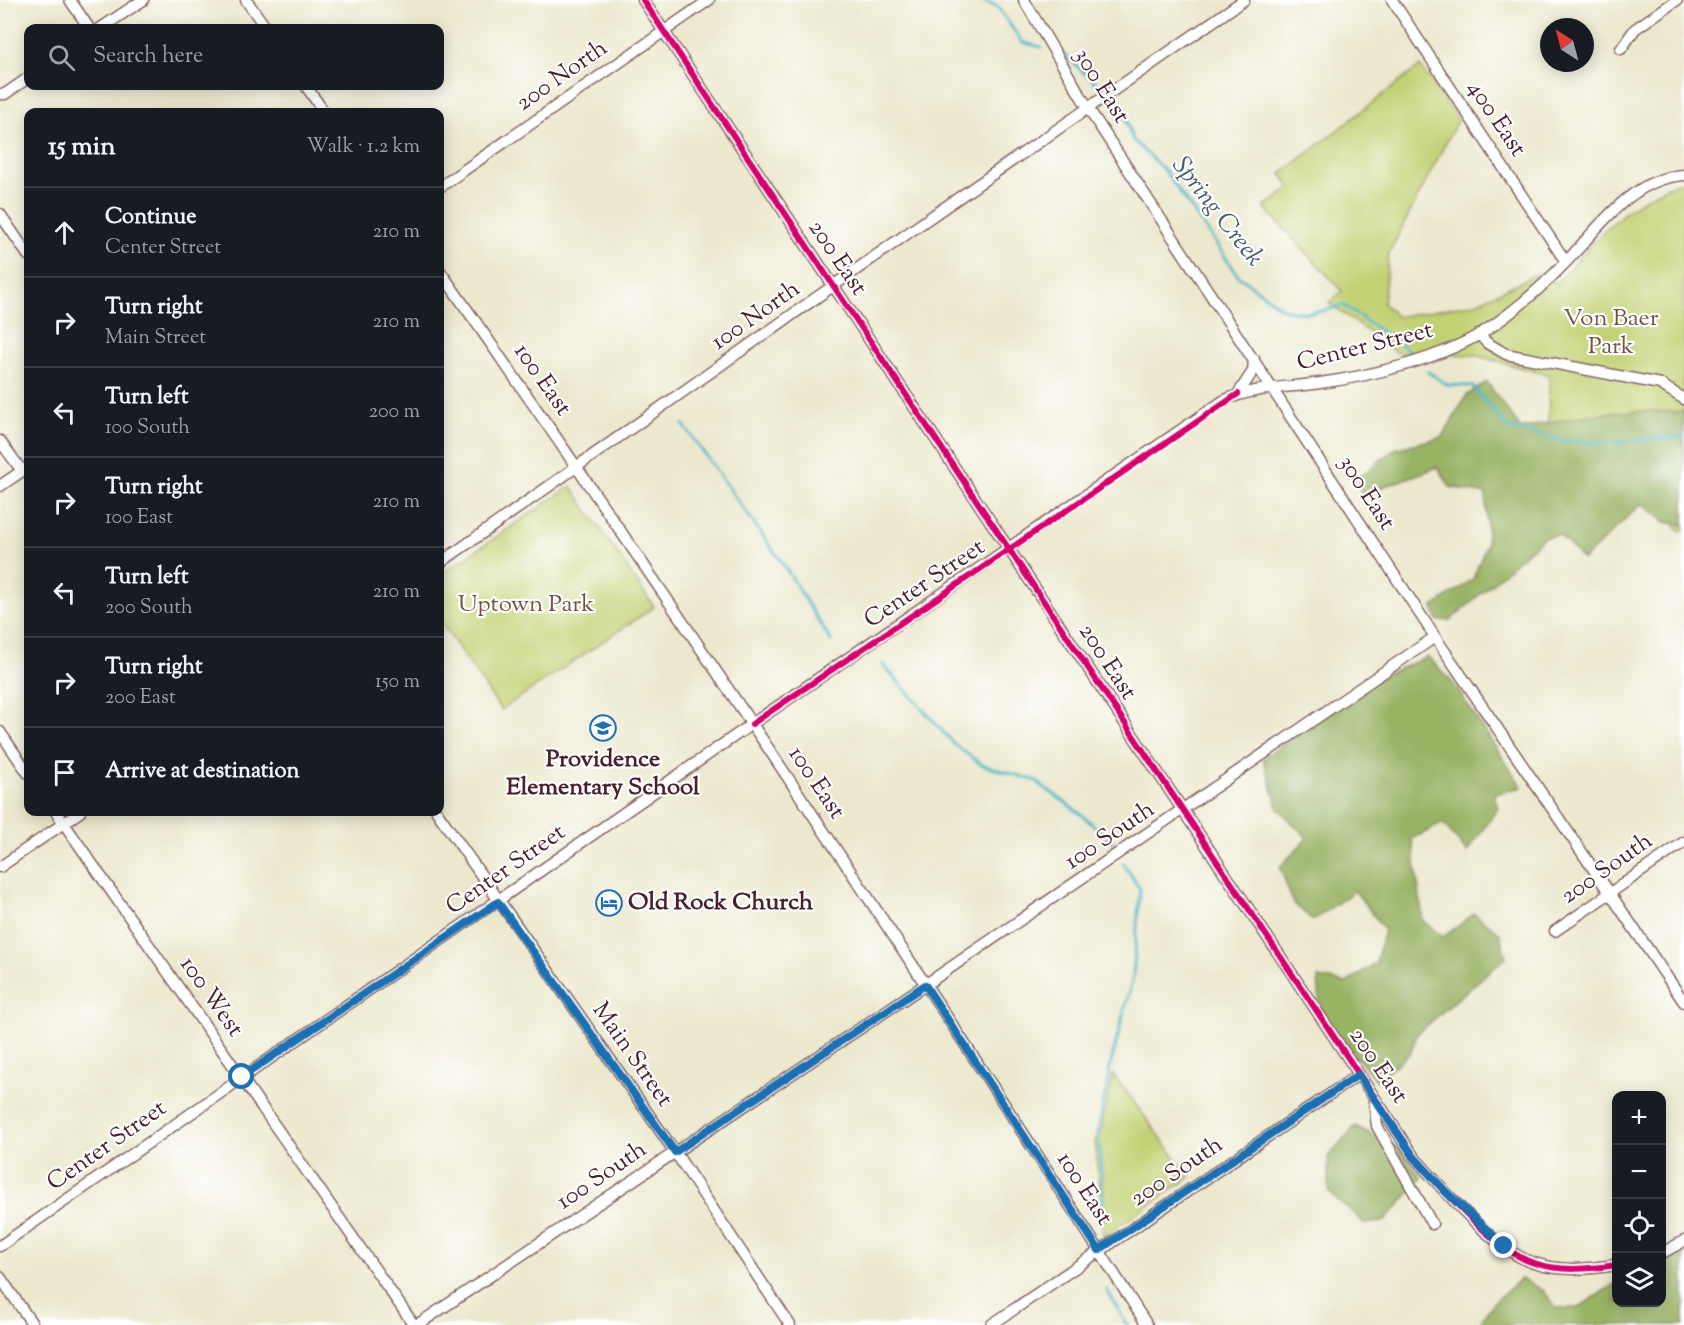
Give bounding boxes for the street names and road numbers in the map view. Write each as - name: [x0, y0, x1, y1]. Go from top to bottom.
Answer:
- street label: 200 North: [509, 32, 615, 120]
- street label: 300 East: [1065, 42, 1137, 130]
- street label: 400 East: [1458, 74, 1534, 164]
- street label: 200 East: [799, 213, 875, 303]
- street label: 100 North: [705, 273, 807, 359]
- street label: Center Street: [1293, 314, 1437, 380]
- street label: 100 East: [505, 337, 579, 423]
- street label: 300 East: [1329, 449, 1403, 537]
- street label: Center Street: [858, 531, 992, 637]
- street label: 200 East: [1070, 617, 1144, 707]
- street label: 100 East: [779, 740, 853, 826]
- street label: 100 South: [1058, 793, 1162, 879]
- street label: Center Street: [439, 816, 573, 924]
- street label: 200 South: [1554, 825, 1660, 913]
- street label: 100 West: [171, 950, 251, 1044]
- street label: Main Street: [583, 996, 681, 1114]
- street label: 200 East: [1340, 1021, 1416, 1111]
- street label: Center Street: [40, 1092, 174, 1200]
- street label: 200 South: [1124, 1128, 1230, 1216]
- street label: 100 South: [550, 1133, 654, 1219]
- street label: 100 East: [1048, 1146, 1120, 1232]

